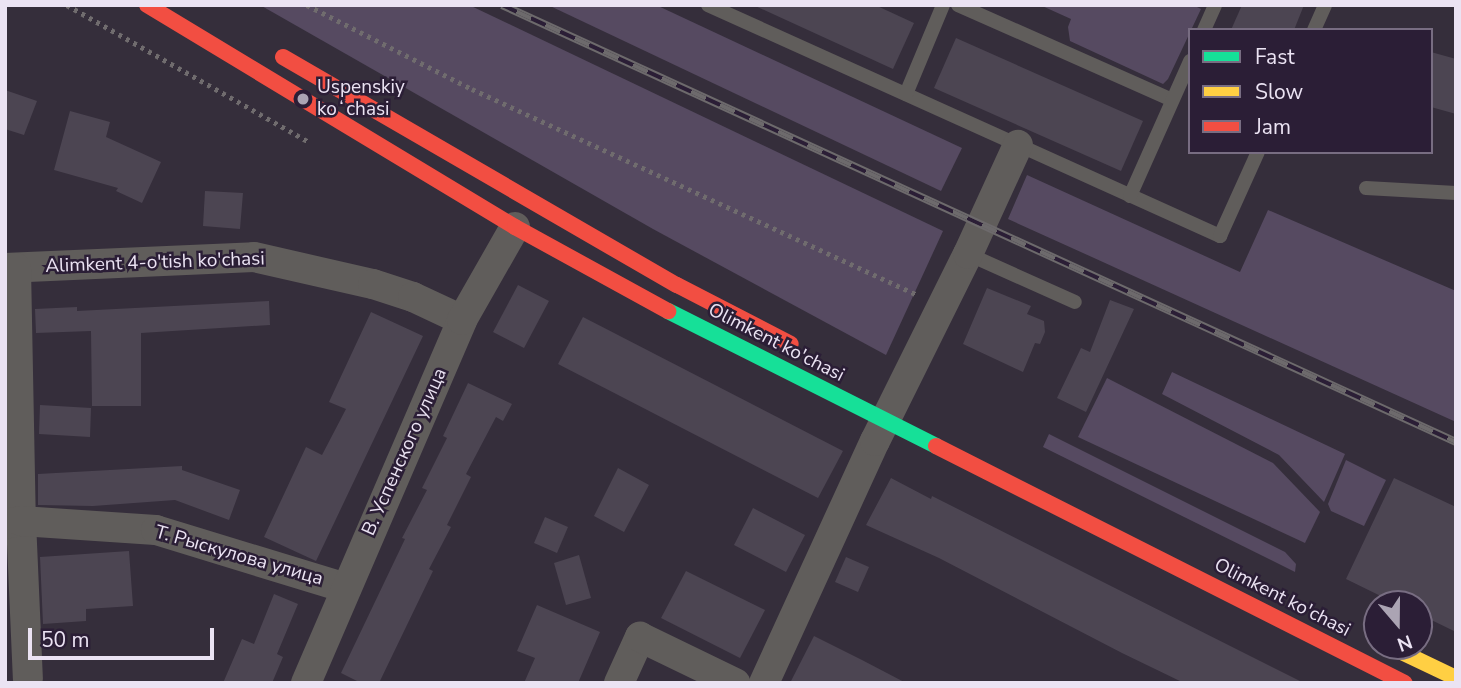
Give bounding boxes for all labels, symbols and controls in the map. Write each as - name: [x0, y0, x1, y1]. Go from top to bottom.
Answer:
- legend: [1188, 28, 1433, 154]
- text: Fast: [1255, 43, 1295, 71]
- place label: Uspenskiy koʻchasi: [317, 77, 405, 121]
- text: Slow: [1255, 78, 1303, 106]
- marker: Uspenskiy koʻchasi: [295, 91, 311, 107]
- text: Jam: [1255, 113, 1291, 141]
- street label: Alimkent 4-o'tish ko'chasi: [45, 248, 265, 278]
- street label: Olimkent ko'chasi: [704, 299, 848, 387]
- street label: В. Успенского улица: [358, 365, 452, 539]
- street label: Т. Рыскулова улица: [152, 521, 326, 591]
- street label: Olimkent ko'chasi: [1210, 554, 1354, 642]
- north arrow: [1363, 590, 1433, 660]
- scale bar: [32, 614, 217, 658]
- text: 50 m: [41, 626, 90, 654]
- text: N: [1393, 628, 1416, 658]

